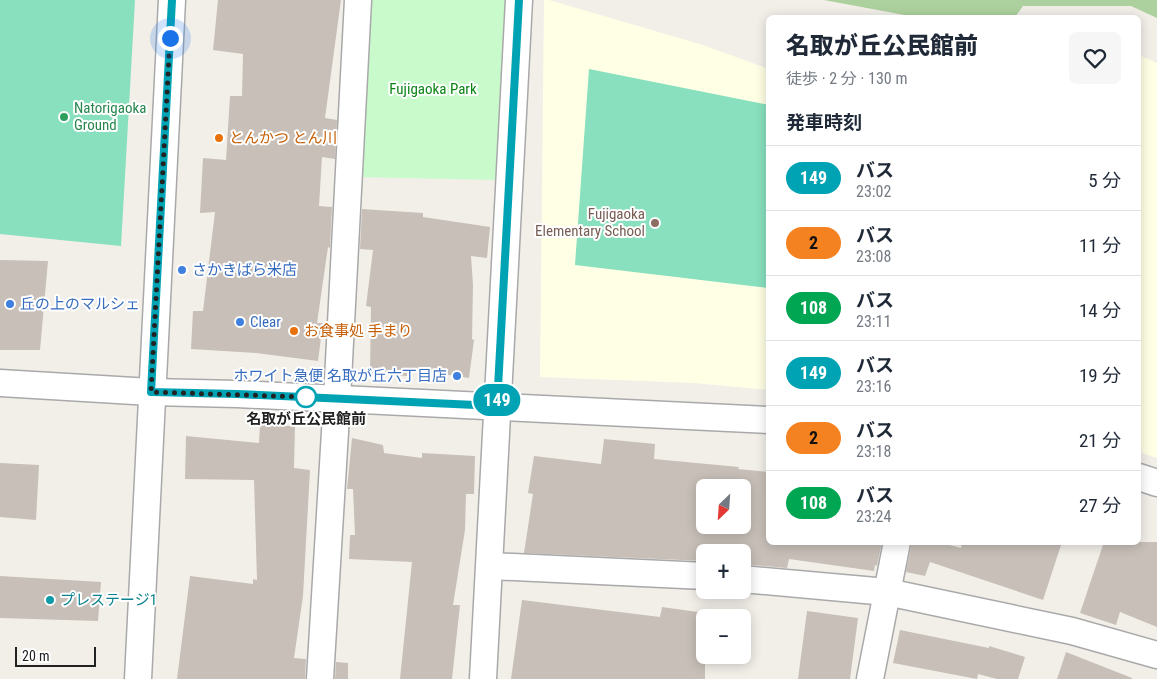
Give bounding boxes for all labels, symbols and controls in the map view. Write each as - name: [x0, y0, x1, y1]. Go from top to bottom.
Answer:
- your location: [158, 26, 183, 51]
- text: 名取が丘公民館前: [786, 32, 978, 60]
- button: heart: [1069, 32, 1121, 84]
- text: 徒歩 · 2 分 · 130 m: [786, 69, 907, 88]
- park label: Fujigaoka Park: [389, 80, 477, 98]
- place label: Natorigaoka Ground: [74, 99, 146, 134]
- marker: Natorigaoka Ground: [58, 111, 70, 123]
- text: 発車時刻: [786, 111, 862, 134]
- place label: とんかつ とん川: [229, 129, 337, 147]
- marker: とんかつ とん川: [213, 132, 225, 144]
- text: バス: [856, 159, 894, 182]
- text: 149: [800, 167, 827, 188]
- text: 5 分: [1088, 169, 1121, 192]
- text: 23:02: [856, 182, 891, 201]
- place label: Fujigaoka Elementary School: [535, 205, 645, 240]
- marker: Fujigaoka Elementary School: [649, 217, 661, 229]
- text: バス: [856, 224, 894, 247]
- text: 2: [809, 232, 818, 253]
- text: 11 分: [1079, 234, 1121, 257]
- text: 23:08: [856, 247, 891, 266]
- place label: さかきばら米店: [192, 261, 297, 279]
- marker: さかきばら米店: [176, 264, 188, 276]
- text: バス: [856, 289, 894, 312]
- place label: 丘の上のマルシェ: [20, 295, 140, 313]
- text: 108: [800, 297, 827, 318]
- marker: 丘の上のマルシェ: [4, 298, 16, 310]
- text: 14 分: [1079, 299, 1121, 322]
- text: 23:11: [856, 312, 891, 331]
- place label: Clear: [250, 313, 281, 331]
- marker: Clear: [234, 316, 246, 328]
- place label: お食事処 手まり: [304, 322, 412, 340]
- marker: お食事処 手まり: [288, 325, 300, 337]
- text: バス: [856, 354, 894, 377]
- text: 149: [800, 362, 827, 383]
- text: 19 分: [1079, 364, 1121, 387]
- place label: ホワイト急便 名取が丘六丁目店: [234, 367, 447, 385]
- marker: ホワイト急便 名取が丘六丁目店: [451, 370, 463, 382]
- text: 23:16: [856, 377, 891, 396]
- line badge: 149: [468, 384, 526, 416]
- marker: 名取が丘公民館前: [295, 386, 317, 408]
- text: 149: [483, 389, 511, 410]
- place label: 名取が丘公民館前: [246, 410, 366, 428]
- text: バス: [856, 419, 894, 442]
- text: 2: [809, 427, 818, 448]
- text: 21 分: [1079, 429, 1121, 452]
- text: 23:18: [856, 442, 891, 461]
- north arrow: [696, 479, 751, 534]
- map controls: [696, 479, 751, 664]
- text: バス: [856, 484, 894, 507]
- text: 108: [800, 492, 827, 513]
- text: 27 分: [1079, 494, 1121, 517]
- text: 23:24: [856, 507, 891, 526]
- button: +: [696, 544, 751, 599]
- place label: プレステージ1: [60, 591, 157, 609]
- marker: プレステージ1: [44, 594, 56, 606]
- button: −: [696, 609, 751, 664]
- scale bar: [15, 644, 96, 667]
- text: 20 m: [22, 648, 50, 664]

